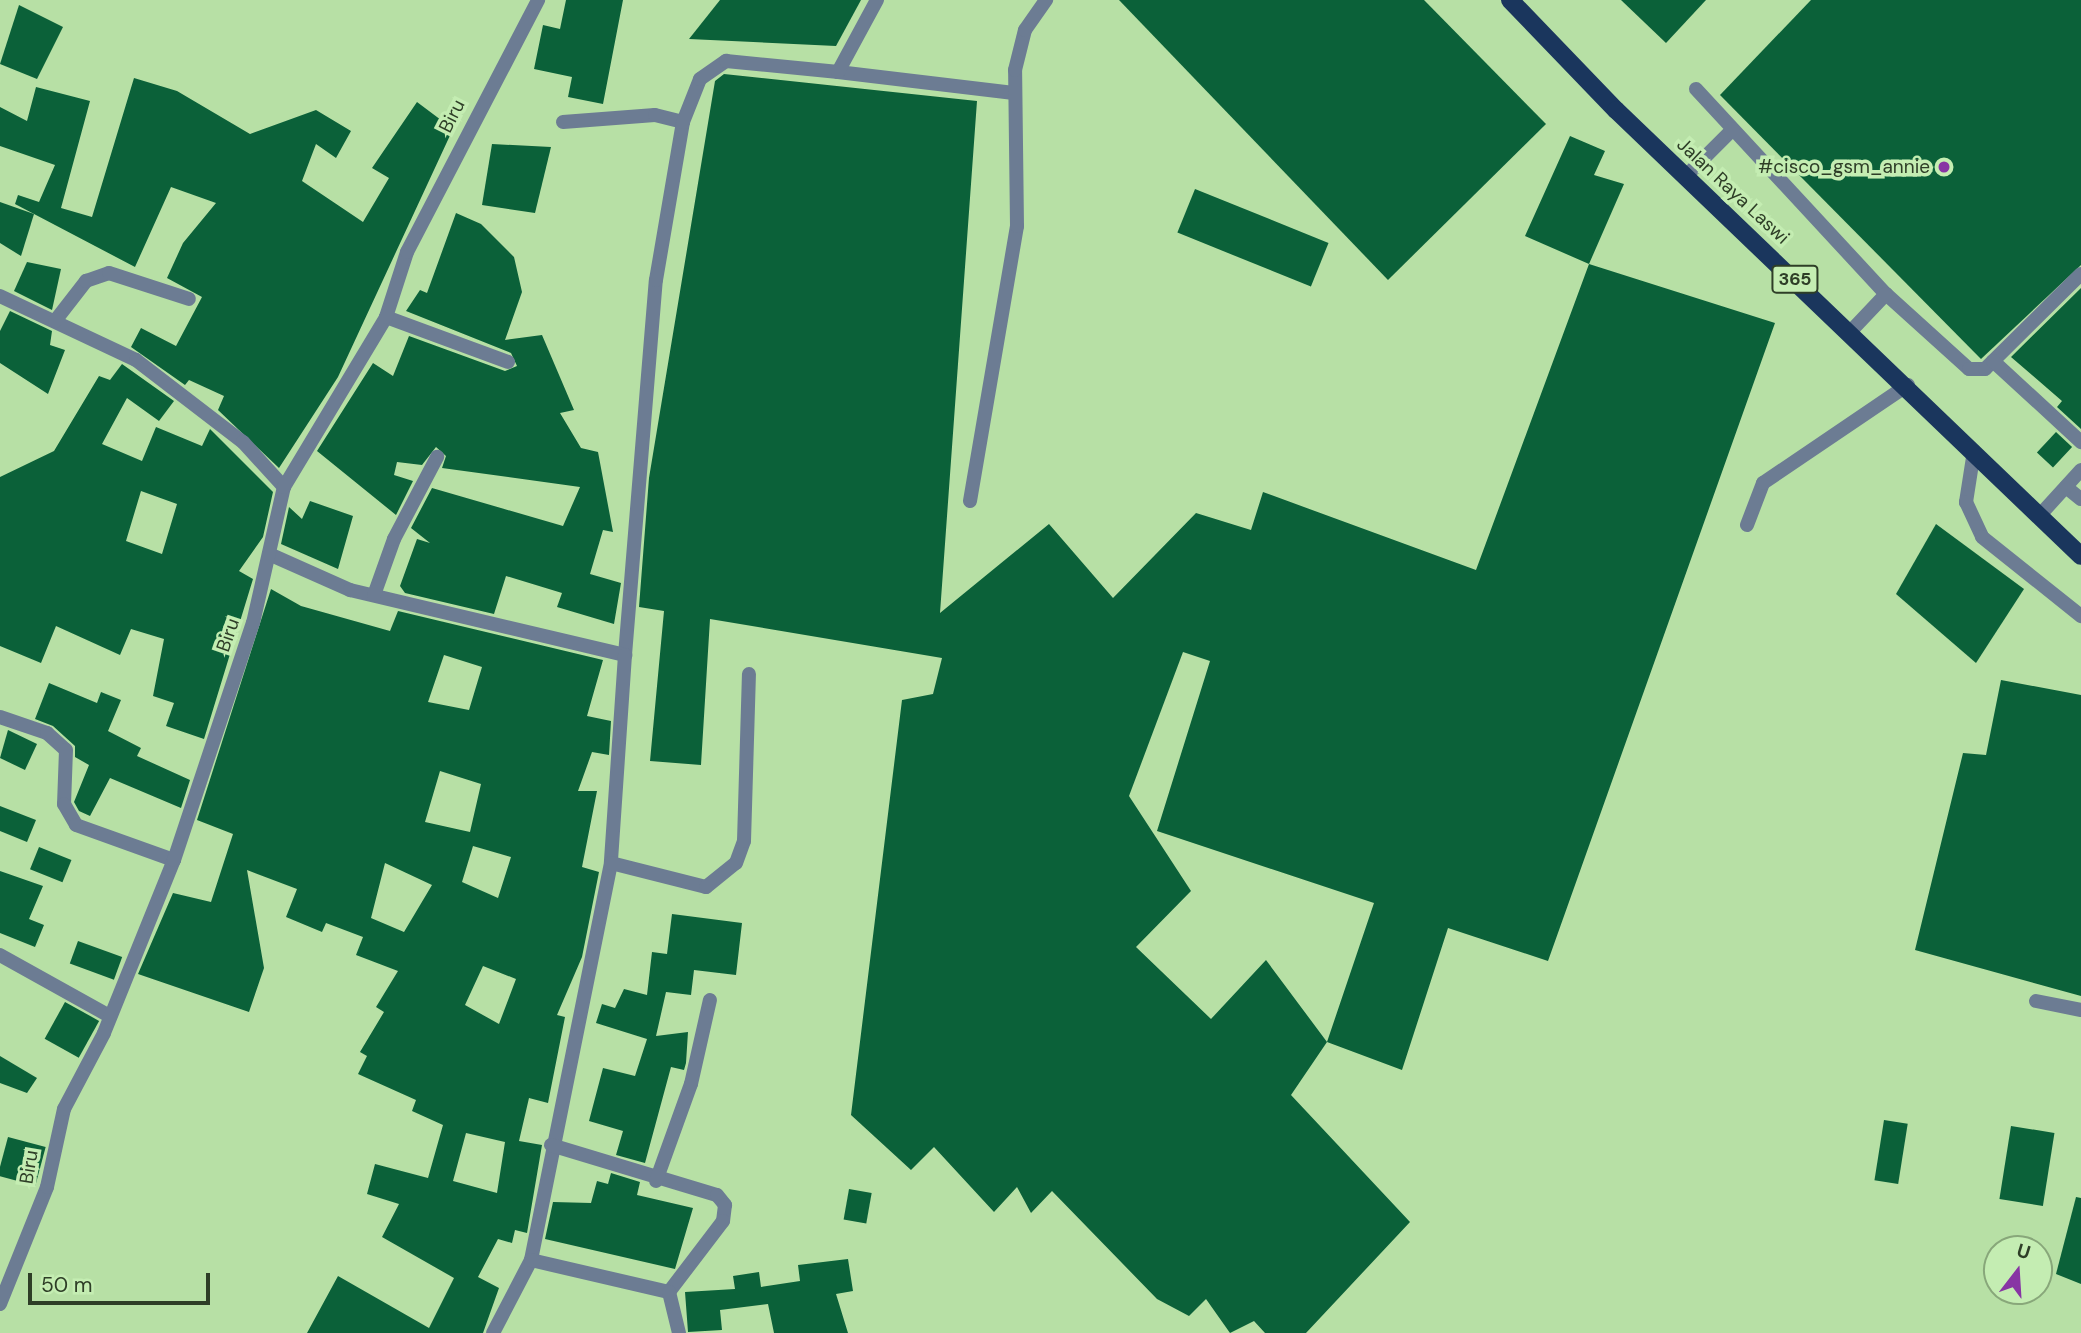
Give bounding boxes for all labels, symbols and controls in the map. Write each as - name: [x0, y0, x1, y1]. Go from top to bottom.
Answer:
- street label: Biru: [434, 96, 470, 136]
- street label: Jalan Raya Laswi: [1672, 133, 1794, 249]
- place label: #cisco_gsm_annie: [1758, 156, 1930, 178]
- marker: #cisco_gsm_annie: [1936, 159, 1952, 175]
- road number: 365: [1770, 264, 1820, 293]
- street label: Biru: [212, 615, 244, 655]
- street label: Biru: [15, 1148, 43, 1186]
- north arrow: [1983, 1235, 2053, 1305]
- text: U: [2014, 1237, 2034, 1265]
- scale bar: [32, 1260, 214, 1304]
- text: 50 m: [41, 1271, 92, 1299]

